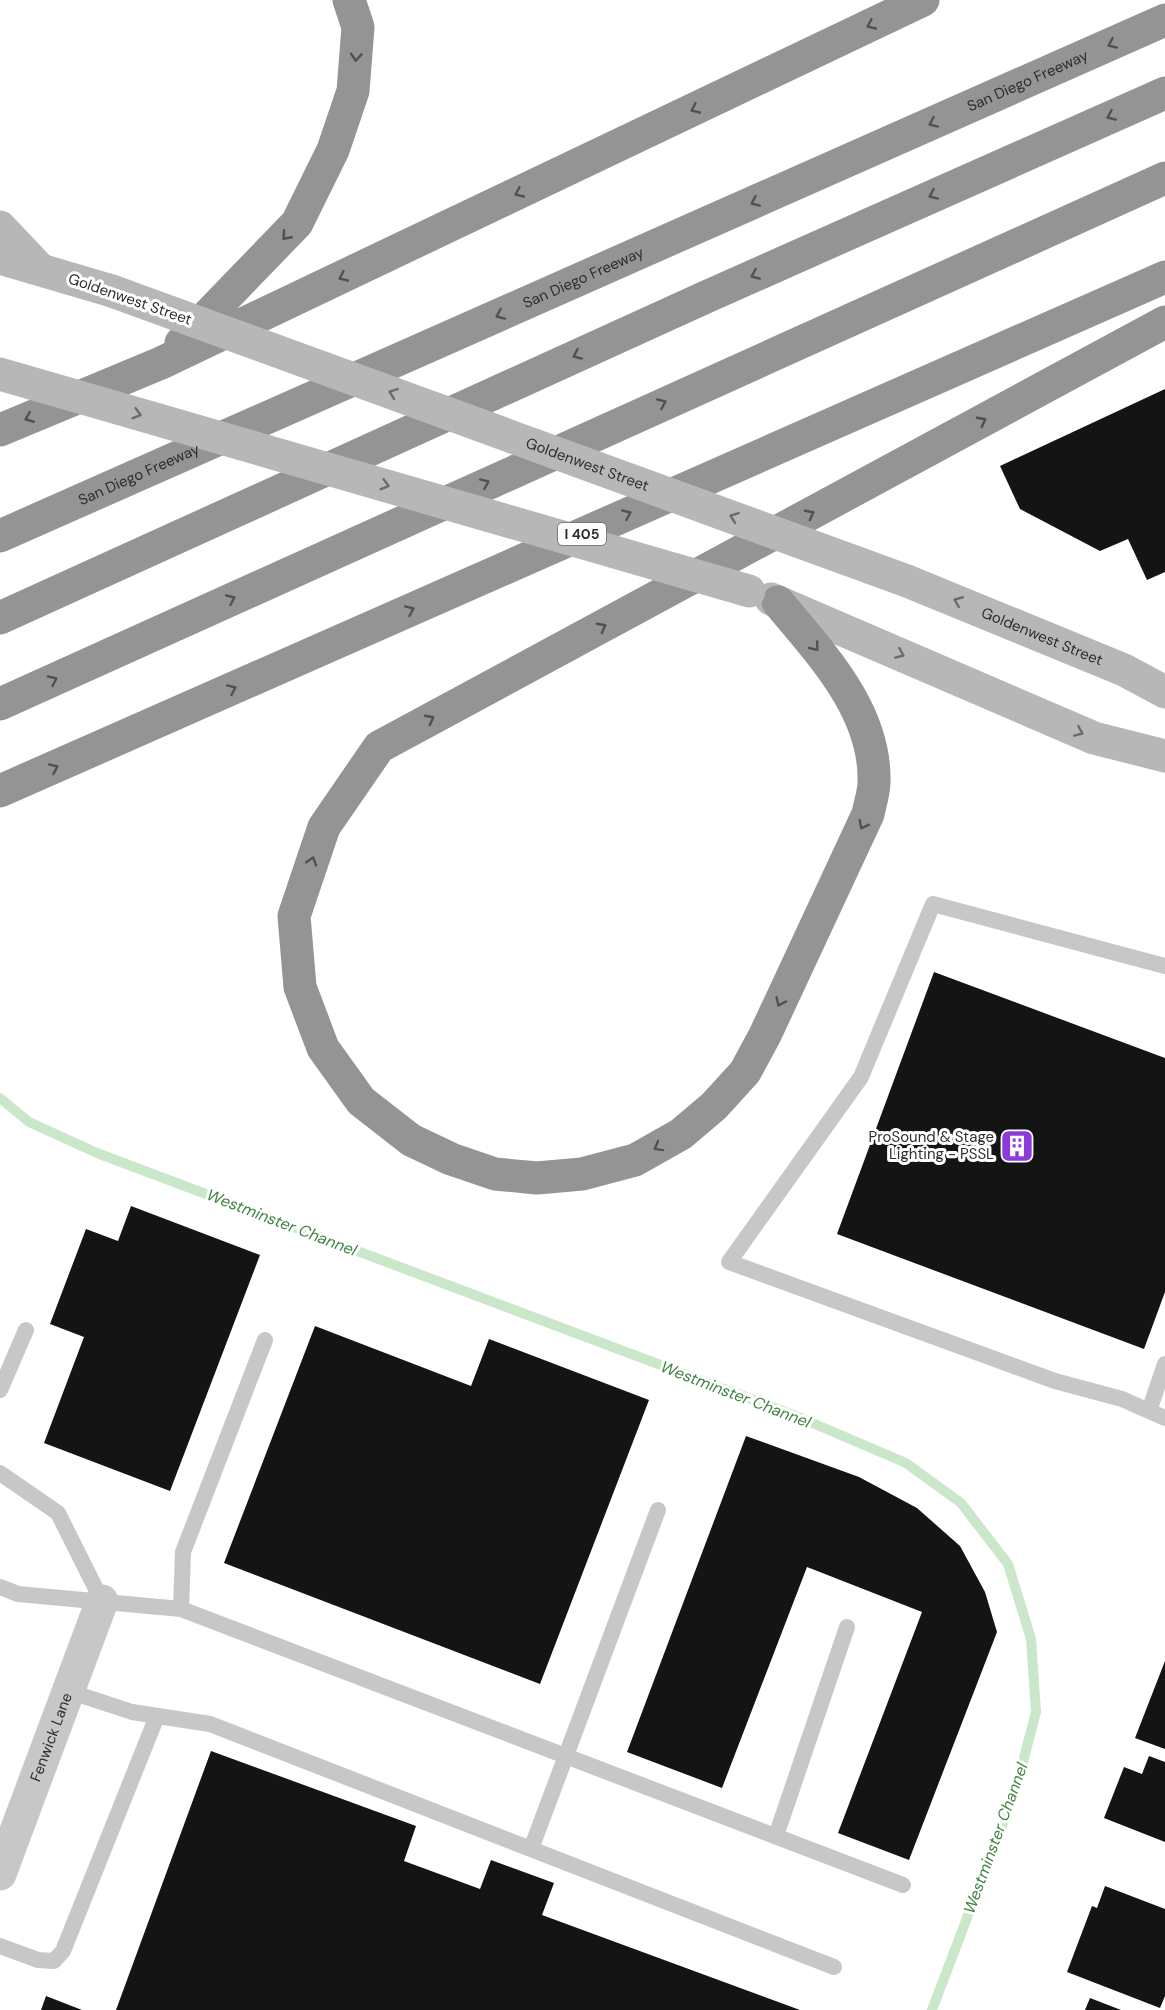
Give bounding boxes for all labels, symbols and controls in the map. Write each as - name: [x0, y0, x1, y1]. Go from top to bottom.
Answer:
- one-way arrow: [866, 18, 877, 30]
- one-way arrow: [1107, 36, 1118, 48]
- street label: San Diego Freeway: [964, 45, 1092, 116]
- one-way arrow: [349, 53, 362, 62]
- one-way arrow: [690, 102, 701, 114]
- one-way arrow: [1107, 109, 1118, 121]
- one-way arrow: [929, 115, 940, 127]
- one-way arrow: [514, 185, 525, 197]
- one-way arrow: [928, 187, 939, 199]
- one-way arrow: [750, 194, 761, 206]
- one-way arrow: [282, 229, 293, 240]
- street label: San Diego Freeway: [520, 242, 648, 313]
- one-way arrow: [750, 267, 761, 279]
- street label: Goldenwest Street: [66, 268, 195, 330]
- one-way arrow: [338, 269, 349, 281]
- one-way arrow: [495, 307, 506, 319]
- one-way arrow: [573, 348, 584, 360]
- one-way arrow: [388, 388, 399, 401]
- one-way arrow: [656, 398, 667, 410]
- one-way arrow: [132, 406, 142, 419]
- one-way arrow: [25, 411, 36, 423]
- one-way arrow: [976, 417, 986, 428]
- street label: Goldenwest Street: [523, 433, 652, 496]
- street label: San Diego Freeway: [75, 439, 203, 510]
- one-way arrow: [379, 478, 390, 490]
- one-way arrow: [478, 479, 489, 491]
- one-way arrow: [621, 510, 632, 522]
- one-way arrow: [804, 510, 814, 521]
- one-way arrow: [729, 512, 740, 525]
- road number: I 405: [558, 523, 606, 545]
- one-way arrow: [224, 594, 235, 606]
- one-way arrow: [953, 596, 964, 608]
- street label: Goldenwest Street: [978, 603, 1106, 670]
- one-way arrow: [404, 605, 415, 617]
- one-way arrow: [595, 623, 606, 634]
- one-way arrow: [808, 640, 819, 651]
- one-way arrow: [894, 647, 905, 659]
- one-way arrow: [47, 675, 58, 687]
- one-way arrow: [226, 684, 237, 696]
- one-way arrow: [424, 715, 434, 726]
- one-way arrow: [1073, 725, 1084, 737]
- one-way arrow: [47, 763, 58, 775]
- one-way arrow: [859, 818, 870, 829]
- one-way arrow: [305, 856, 318, 867]
- one-way arrow: [776, 995, 788, 1006]
- place label: ProSound & Stage Lighting - PSSL: [869, 1127, 994, 1164]
- building icon: ProSound & Stage Lighting - PSSL: [999, 1128, 1035, 1164]
- one-way arrow: [654, 1140, 664, 1151]
- water label: Westminster Channel: [204, 1184, 360, 1261]
- water label: Westminster Channel: [658, 1356, 814, 1433]
- street label: Fenwick Lane: [25, 1690, 77, 1784]
- water label: Westminster Channel: [958, 1759, 1033, 1916]

